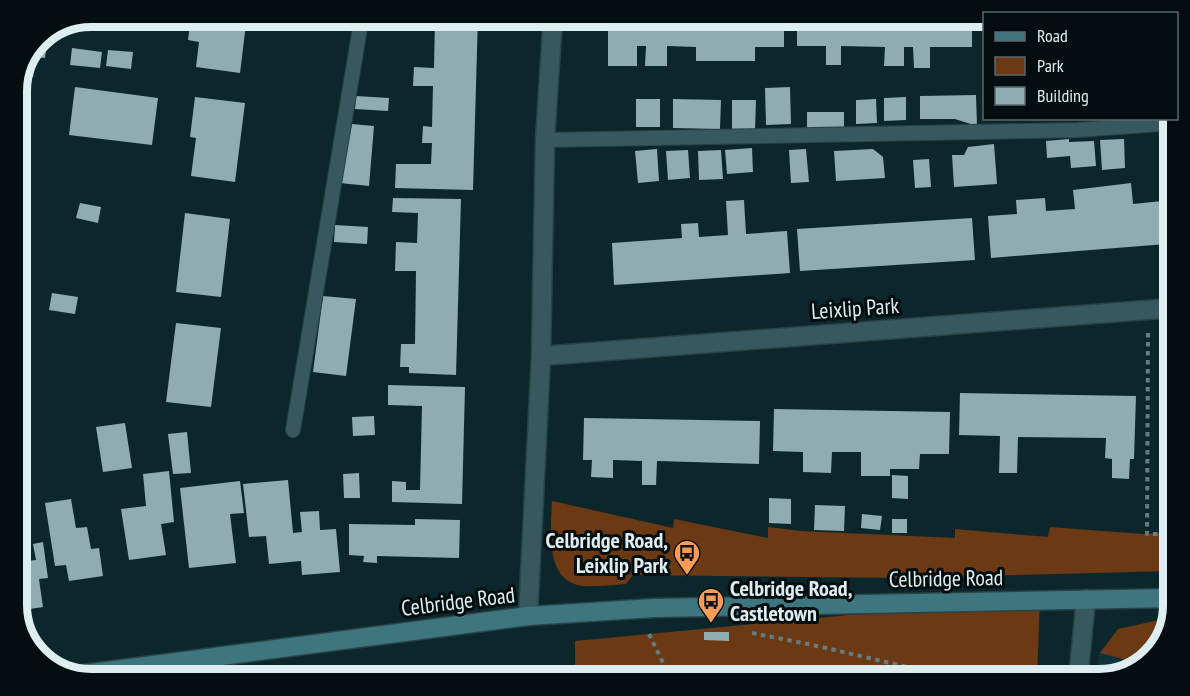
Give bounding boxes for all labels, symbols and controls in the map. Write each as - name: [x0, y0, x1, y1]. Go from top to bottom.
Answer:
- legend: [983, 12, 1178, 120]
- text: Road: [1037, 24, 1068, 47]
- text: Park: [1037, 54, 1064, 77]
- text: Building: [1037, 84, 1089, 107]
- street label: Leixlip Park: [810, 291, 900, 325]
- place label: Celbridge Road, Leixlip Park: [546, 526, 669, 579]
- bus stop icon: Celbridge Road, Leixlip Park: [672, 538, 702, 576]
- street label: Celbridge Road: [889, 563, 1003, 593]
- place label: Celbridge Road, Castletown: [730, 574, 852, 627]
- street label: Celbridge Road: [400, 580, 516, 622]
- bus stop icon: Celbridge Road, Castletown: [696, 586, 726, 624]

